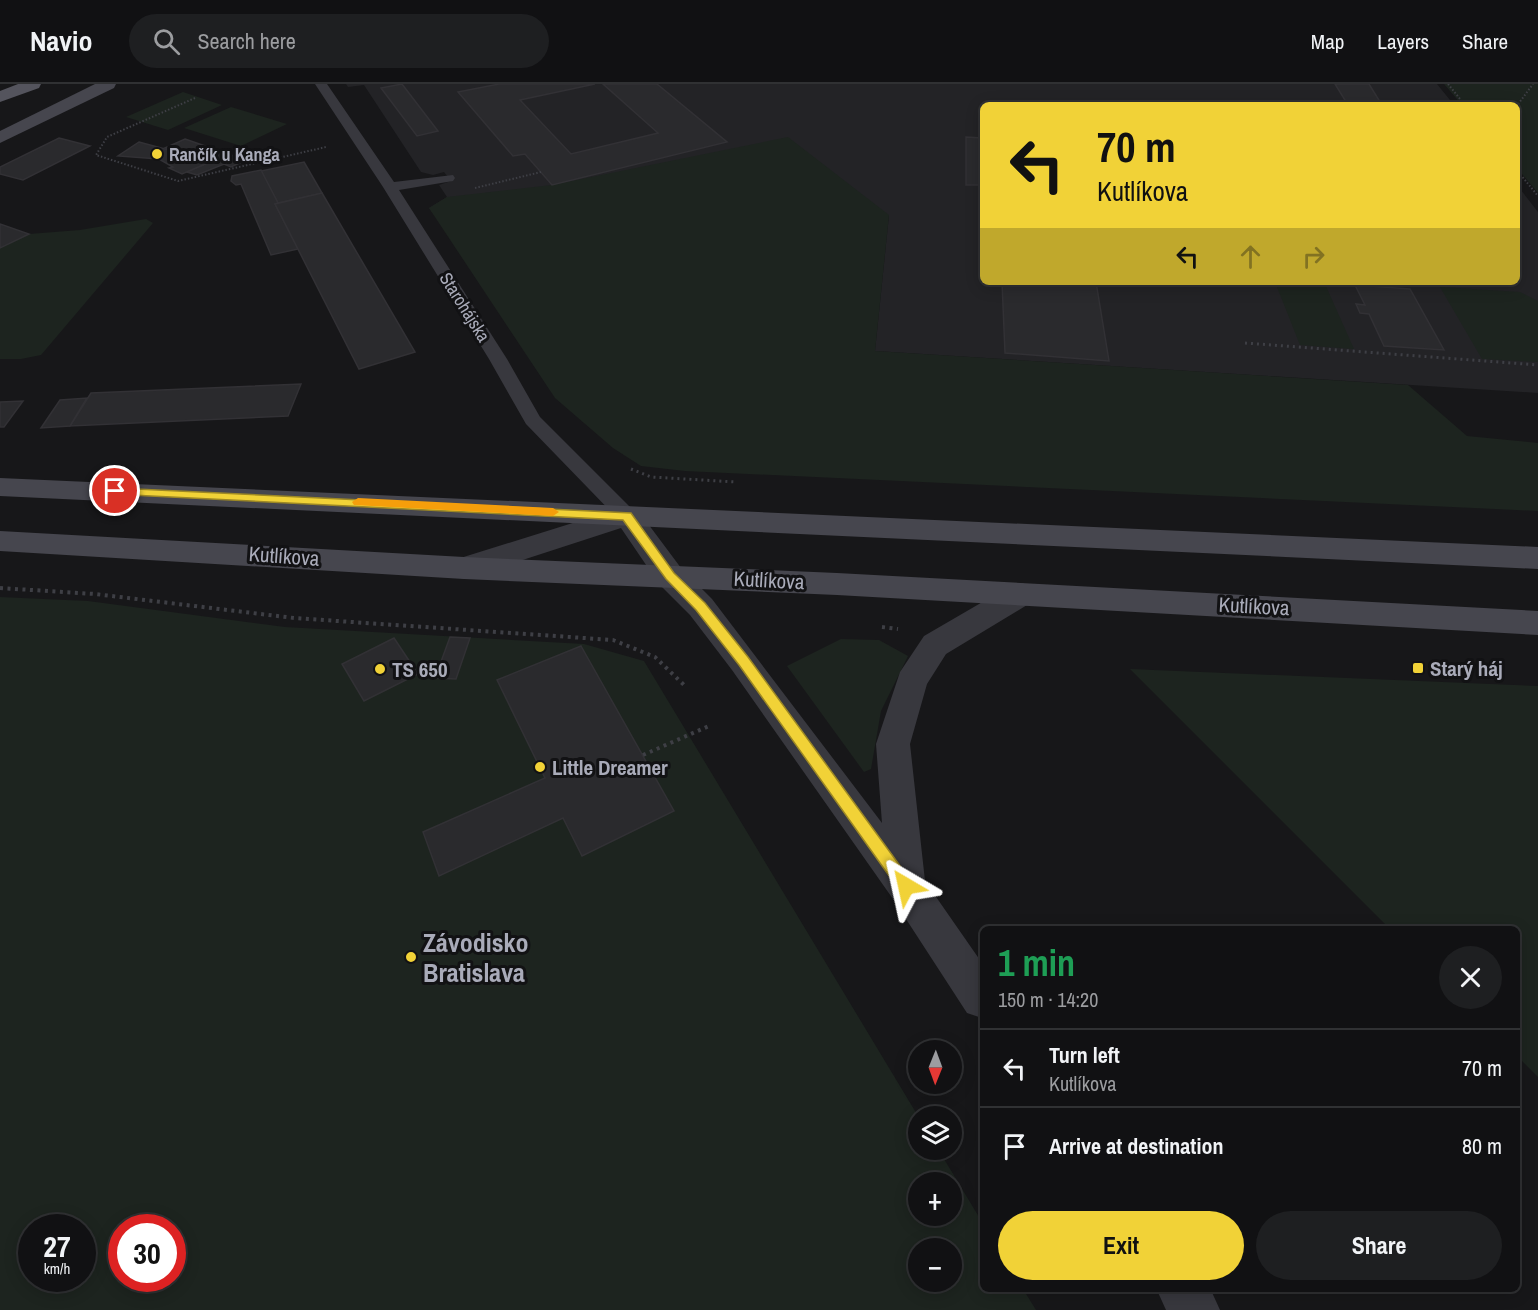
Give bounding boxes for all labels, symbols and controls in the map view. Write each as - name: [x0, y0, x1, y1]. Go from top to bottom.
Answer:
- search box: [129, 14, 549, 68]
- text: Navio: [30, 22, 93, 60]
- icon: search: [150, 25, 183, 58]
- text: Search here: [198, 26, 296, 56]
- text: Map: [1311, 27, 1344, 56]
- text: Layers: [1377, 27, 1429, 56]
- text: Share: [1462, 27, 1508, 56]
- text: 70 m: [1097, 119, 1176, 175]
- icon: left: [998, 126, 1076, 204]
- place label: Rančík u Kanga: [169, 142, 281, 167]
- marker: Rančík u Kanga: [150, 147, 164, 161]
- text: Kutlíkova: [1097, 173, 1188, 209]
- icon: left: [1171, 240, 1204, 273]
- icon: ahead: [1234, 240, 1267, 273]
- icon: right: [1297, 240, 1330, 273]
- street label: Starohájska: [434, 267, 496, 347]
- pin: [89, 465, 140, 516]
- icon: arrive: [98, 474, 131, 507]
- street label: Kutlíkova: [248, 539, 321, 573]
- street label: Kutlíkova: [733, 564, 806, 596]
- street label: Kutlíkova: [1218, 590, 1291, 622]
- place label: Starý háj: [1430, 654, 1503, 683]
- place label: TS 650: [392, 655, 448, 684]
- marker: Starý háj: [1411, 661, 1425, 675]
- marker: TS 650: [373, 662, 387, 676]
- place label: Little Dreamer: [552, 753, 668, 782]
- marker: Little Dreamer: [533, 760, 547, 774]
- position arrow: [874, 854, 938, 918]
- place label: Závodisko Bratislava: [423, 925, 528, 990]
- text: 1 min: [998, 939, 1075, 987]
- button: close: [1439, 946, 1502, 1009]
- marker: Závodisko Bratislava: [404, 950, 418, 964]
- text: 150 m · 14:20: [998, 986, 1098, 1013]
- north arrow: [908, 1040, 962, 1094]
- map controls: [908, 1040, 962, 1292]
- text: Turn left: [1049, 1040, 1120, 1070]
- icon: left: [998, 1052, 1031, 1085]
- text: 70 m: [1462, 1053, 1502, 1083]
- text: Kutlíkova: [1049, 1070, 1116, 1097]
- button: layers: [908, 1106, 962, 1160]
- icon: arrive: [998, 1130, 1031, 1163]
- text: Arrive at destination: [1049, 1131, 1223, 1161]
- text: 80 m: [1462, 1131, 1502, 1161]
- button: +: [908, 1172, 962, 1226]
- button: Exit: [998, 1211, 1244, 1280]
- button: Share: [1256, 1211, 1502, 1280]
- speed limit sign: 30: [108, 1214, 186, 1292]
- text: 27: [43, 1226, 71, 1266]
- button: −: [908, 1238, 962, 1292]
- text: km/h: [44, 1258, 70, 1279]

